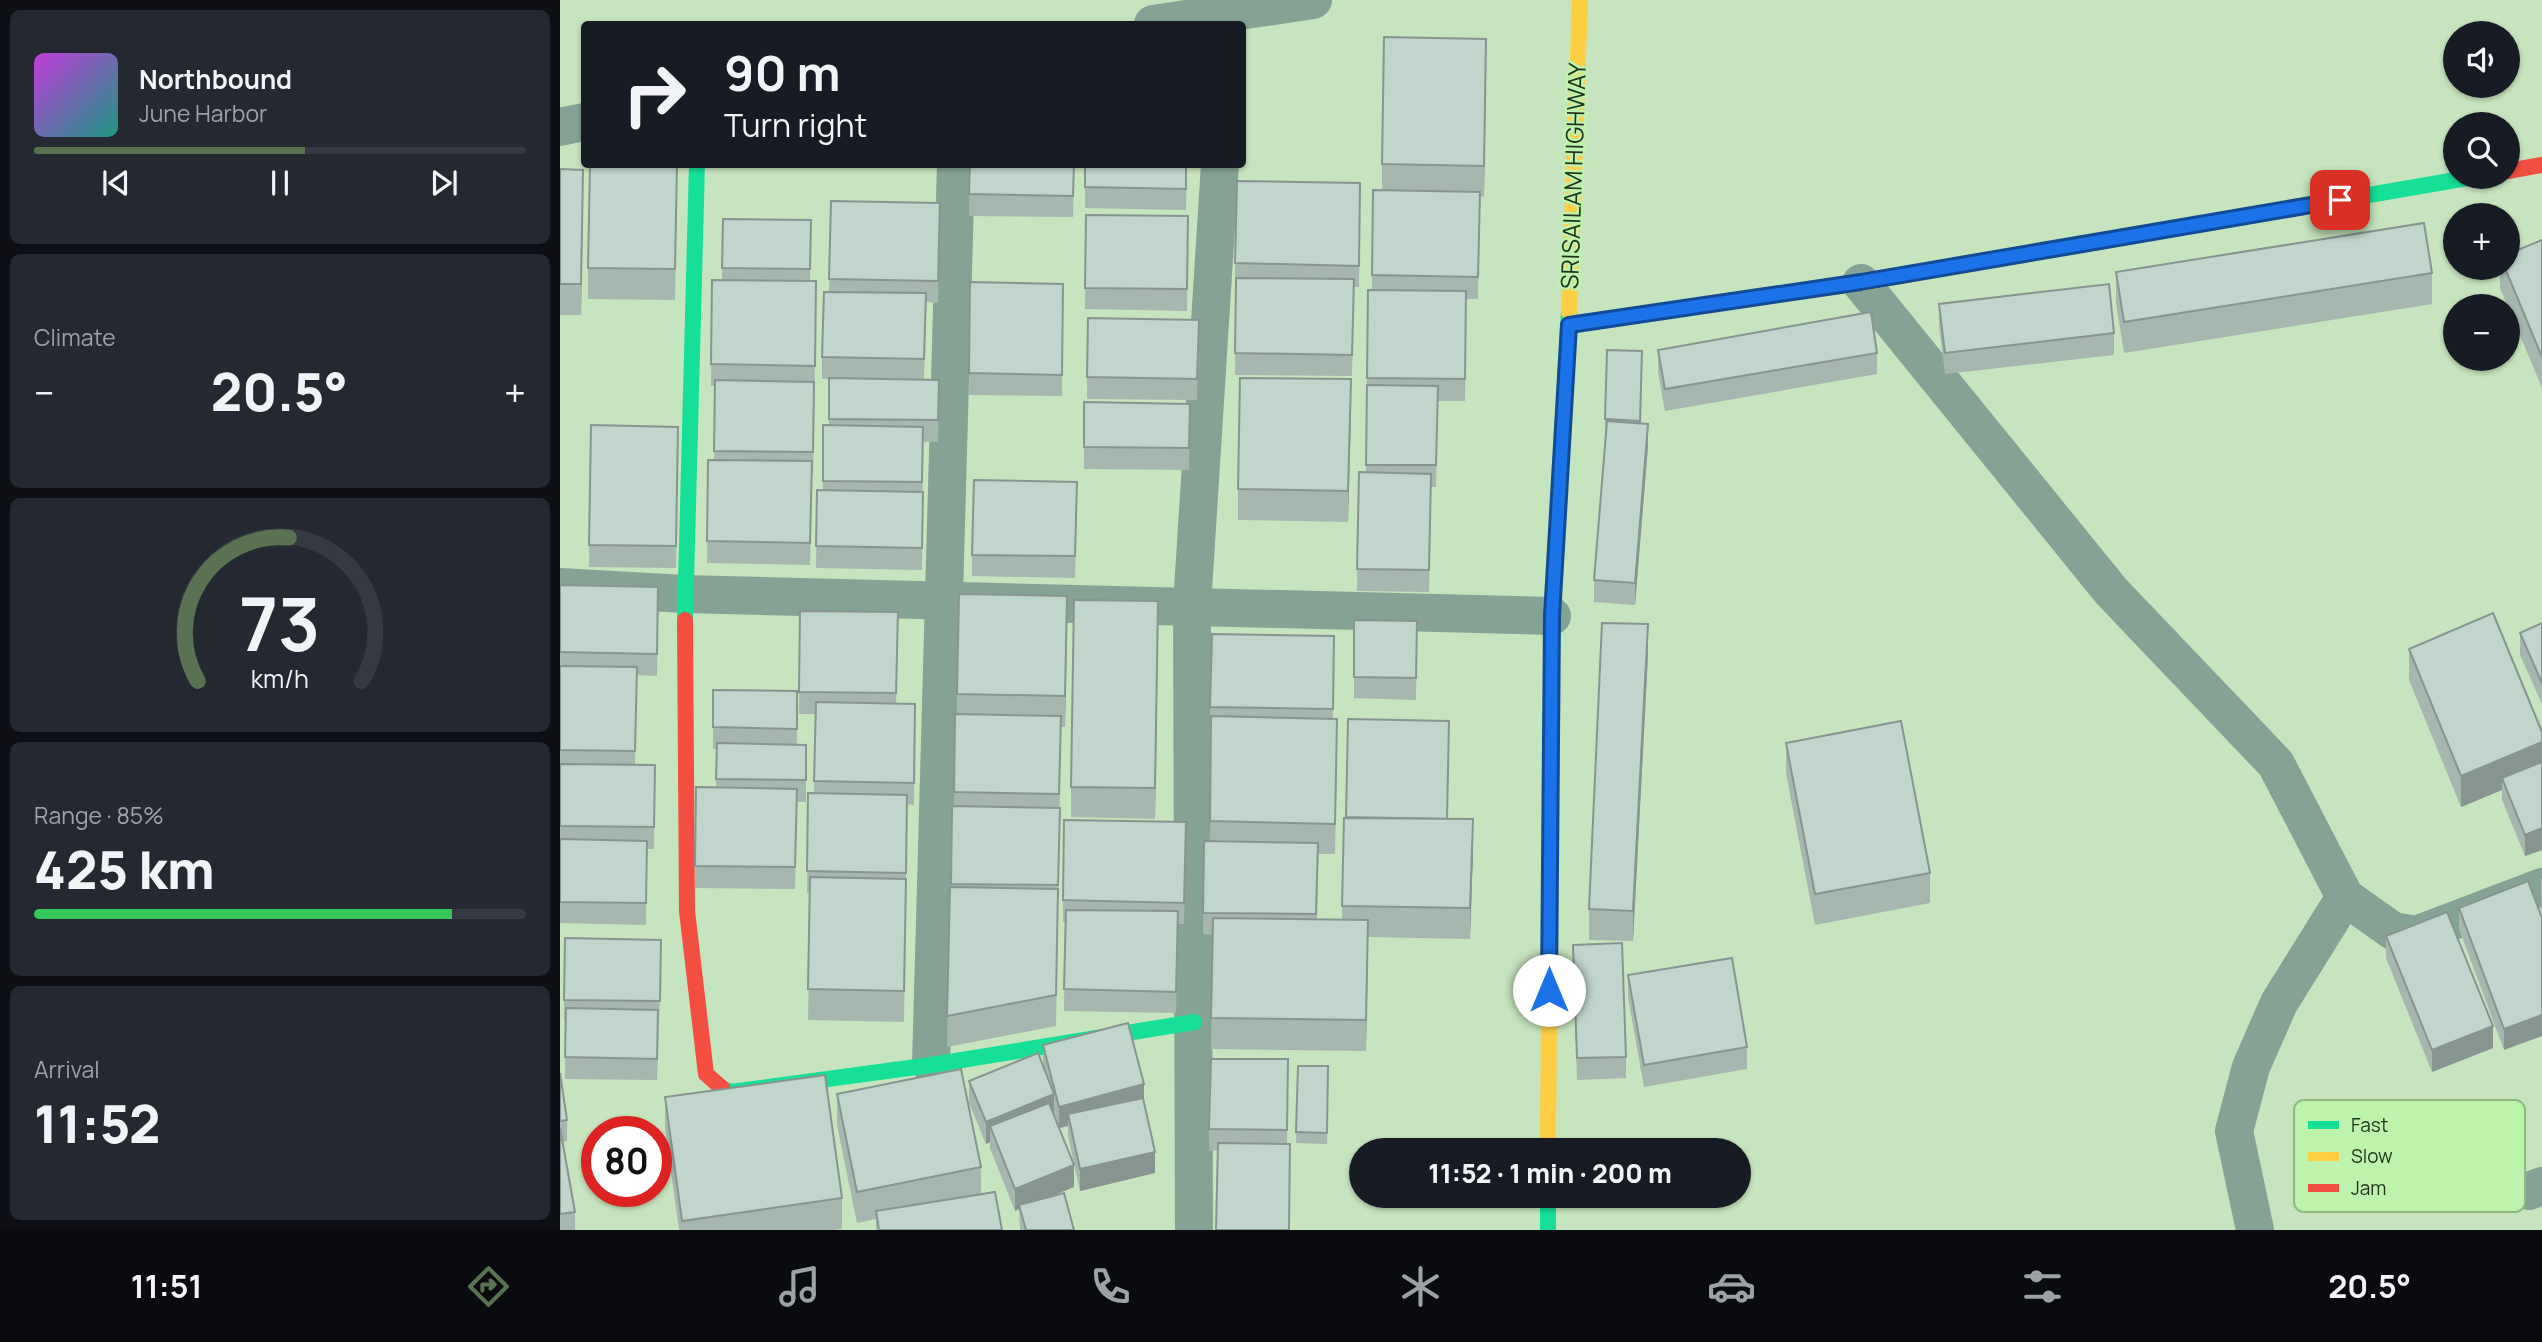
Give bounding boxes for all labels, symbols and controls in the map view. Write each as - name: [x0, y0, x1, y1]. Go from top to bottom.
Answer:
- map controls: [2443, 21, 2520, 371]
- button: sound: [2443, 21, 2520, 98]
- text: 90 m: [724, 39, 841, 106]
- icon: right: [609, 49, 700, 140]
- text: Northbound: [139, 61, 292, 97]
- street label: SRISAILAM HIGHWAY: [1552, 61, 1593, 290]
- text: June Harbor: [139, 97, 267, 129]
- text: Turn right: [724, 103, 867, 147]
- button: search: [2443, 112, 2520, 189]
- icon: previous: [97, 164, 135, 202]
- icon: pause: [261, 164, 299, 202]
- icon: next: [425, 164, 463, 202]
- pin: [2310, 170, 2370, 230]
- icon: arrive: [2321, 181, 2359, 219]
- button: +: [2443, 203, 2520, 280]
- button: −: [2443, 294, 2520, 371]
- text: Climate: [34, 321, 116, 353]
- text: 20.5°: [211, 356, 348, 427]
- text: −: [34, 366, 55, 418]
- text: +: [504, 366, 526, 418]
- text: 73: [239, 573, 321, 673]
- text: km/h: [251, 661, 309, 696]
- text: Range · 85%: [34, 799, 164, 831]
- text: 425 km: [34, 834, 215, 905]
- position arrow: [1512, 953, 1586, 1027]
- text: Arrival: [34, 1053, 100, 1085]
- text: 11:52: [34, 1088, 161, 1159]
- legend: [2294, 1100, 2525, 1212]
- text: Fast: [2351, 1112, 2388, 1138]
- speed limit sign: 80: [581, 1116, 672, 1207]
- text: Slow: [2351, 1143, 2393, 1169]
- text: 11:52 · 1 min · 200 m: [1428, 1155, 1672, 1191]
- text: Jam: [2351, 1175, 2386, 1201]
- icon: directions: [464, 1262, 513, 1311]
- icon: music: [775, 1262, 824, 1311]
- icon: phone: [1086, 1262, 1135, 1311]
- icon: climate: [1396, 1262, 1445, 1311]
- icon: car: [1707, 1262, 1756, 1311]
- icon: filters: [2018, 1262, 2067, 1311]
- text: 11:51: [131, 1264, 203, 1308]
- text: 20.5°: [2328, 1264, 2411, 1308]

